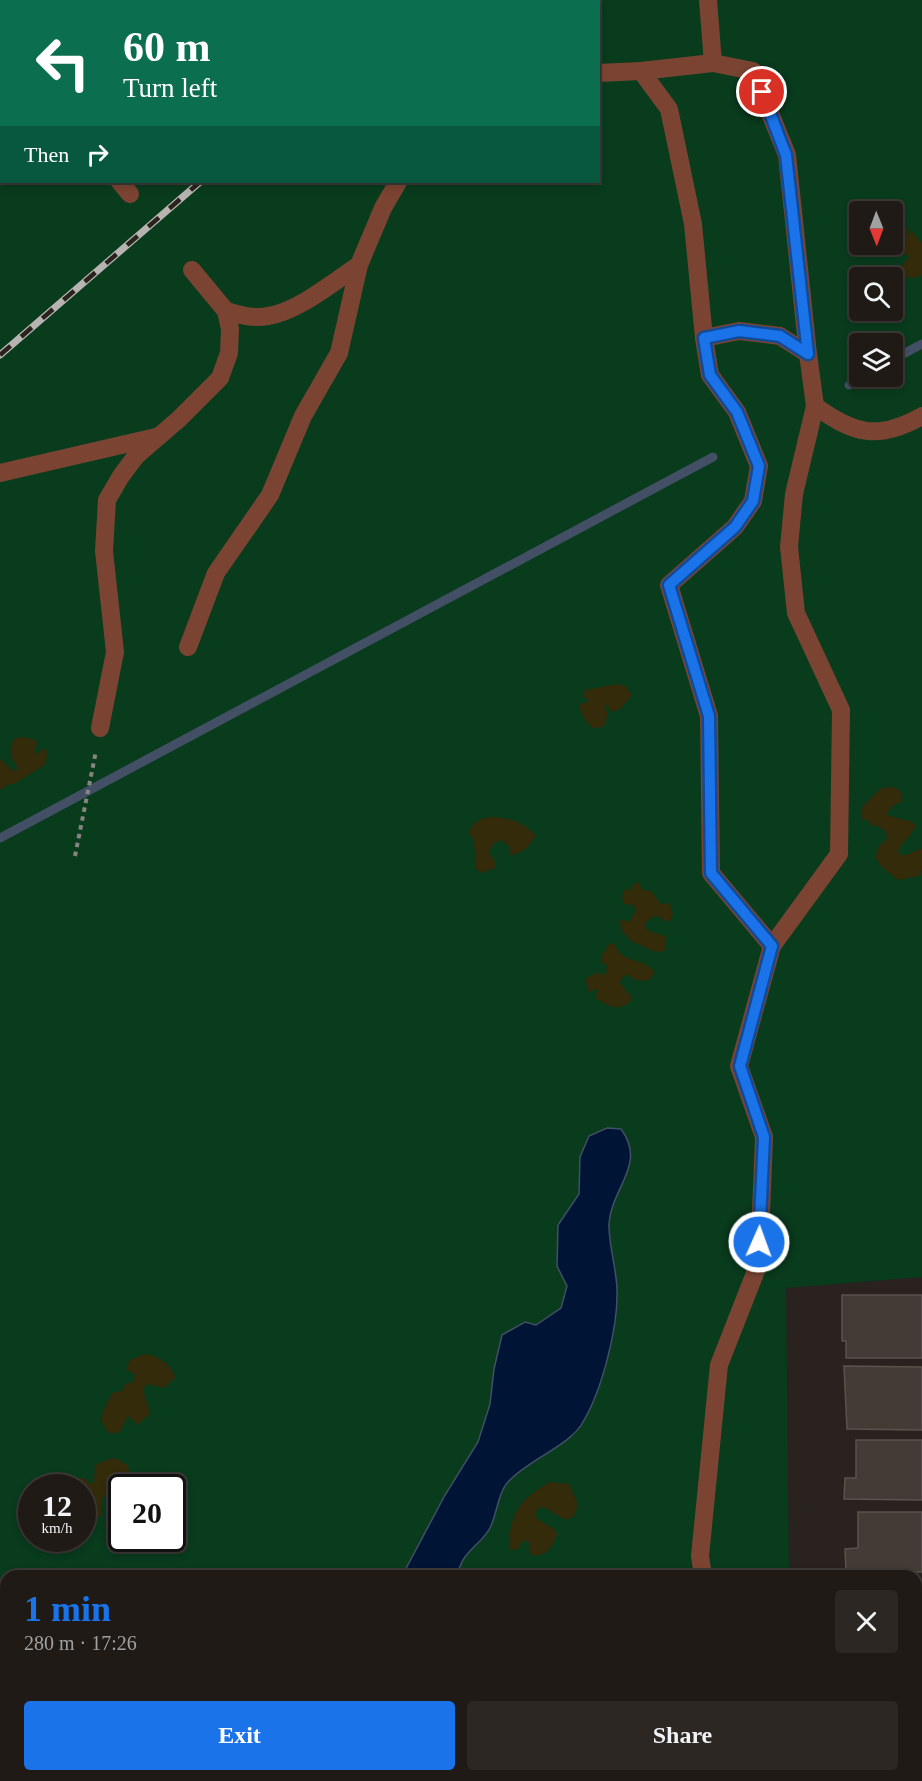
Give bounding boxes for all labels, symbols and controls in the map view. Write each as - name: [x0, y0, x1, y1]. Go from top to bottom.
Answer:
- icon: left: [24, 24, 102, 102]
- text: 60 m: [123, 24, 211, 70]
- pin: [736, 66, 787, 117]
- text: Turn left: [123, 73, 217, 103]
- icon: arrive: [745, 75, 778, 108]
- icon: right: [81, 138, 114, 171]
- text: Then: [24, 142, 69, 167]
- north arrow: [849, 201, 903, 255]
- map controls: [849, 201, 903, 387]
- button: search: [849, 267, 903, 321]
- button: layers: [849, 333, 903, 387]
- position arrow: [727, 1210, 791, 1274]
- speed limit sign: 20: [108, 1474, 186, 1552]
- text: 12: [42, 1489, 72, 1522]
- text: km/h: [42, 1520, 72, 1536]
- text: 1 min: [24, 1589, 111, 1629]
- button: close: [835, 1590, 898, 1653]
- text: 280 m · 17:26: [24, 1632, 137, 1654]
- button: Exit: [24, 1701, 455, 1770]
- button: Share: [467, 1701, 898, 1770]

